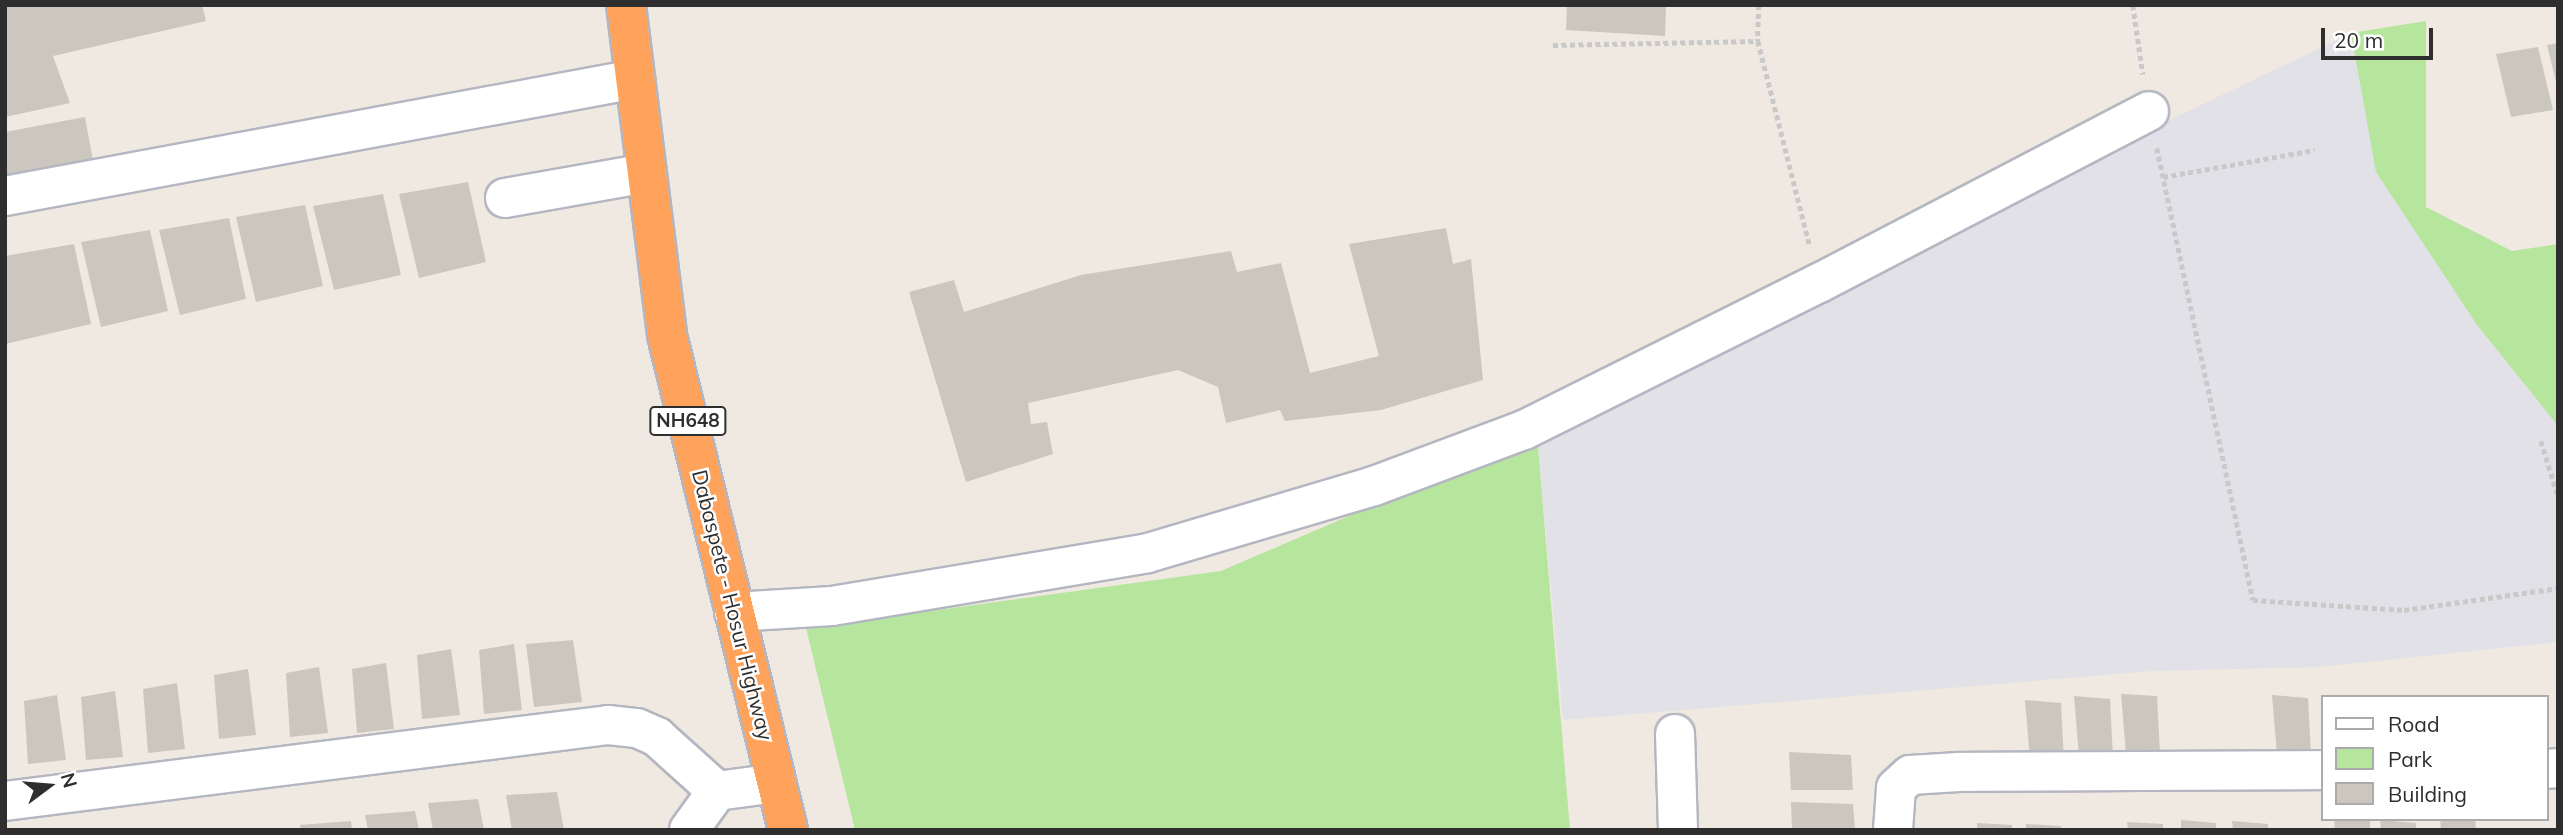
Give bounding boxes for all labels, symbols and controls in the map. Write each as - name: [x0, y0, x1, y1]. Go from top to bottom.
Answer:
- scale bar: [2325, 14, 2437, 58]
- text: 20 m: [2334, 27, 2383, 53]
- road number: NH648: [648, 406, 728, 436]
- street label: Dabaspete - Hosur Highway: [687, 467, 779, 743]
- legend: [2322, 695, 2549, 821]
- text: Road: [2388, 711, 2439, 737]
- text: Park: [2388, 746, 2432, 772]
- north arrow: [14, 751, 84, 821]
- text: N: [56, 770, 83, 790]
- text: Building: [2388, 781, 2467, 807]

